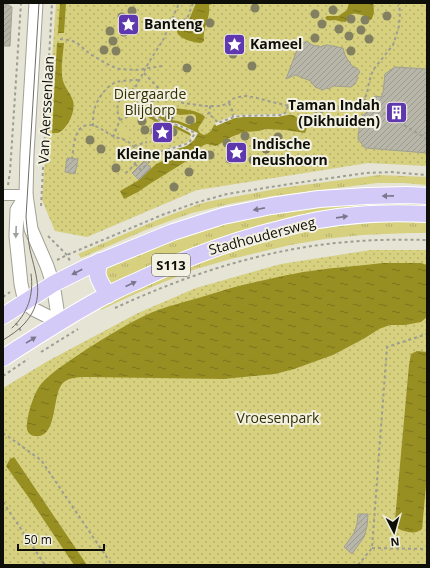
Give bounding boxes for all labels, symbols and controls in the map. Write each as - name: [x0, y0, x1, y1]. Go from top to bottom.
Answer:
- place icon: Banteng: [116, 11, 142, 37]
- place label: Banteng: [144, 14, 203, 33]
- place icon: Kameel: [222, 31, 248, 57]
- place label: Kameel: [250, 34, 302, 53]
- street label: Van Aerssenlaan: [33, 55, 58, 165]
- park label: Diergaarde Blijdorp: [114, 84, 186, 119]
- place label: Taman Indah (Dikhuiden): [288, 95, 380, 130]
- building icon: Taman Indah (Dikhuiden): [383, 100, 409, 126]
- place icon: Kleine panda: [149, 119, 175, 145]
- place label: Indische neushoorn: [252, 134, 328, 169]
- place icon: Indische neushoorn: [223, 139, 249, 165]
- place label: Kleine panda: [116, 144, 208, 163]
- one-way arrow: [382, 192, 394, 199]
- one-way arrow: [253, 206, 265, 212]
- street label: Stadhoudersweg: [206, 212, 318, 259]
- one-way arrow: [336, 214, 348, 220]
- one-way arrow: [13, 226, 19, 239]
- road number: S113: [152, 254, 190, 276]
- one-way arrow: [71, 269, 82, 276]
- one-way arrow: [125, 281, 136, 287]
- one-way arrow: [25, 336, 37, 343]
- park label: Vroesenpark: [237, 408, 320, 427]
- north arrow: [374, 512, 414, 552]
- scale bar: [18, 526, 104, 552]
- text: 50 m: [24, 531, 52, 548]
- text: N: [390, 535, 400, 550]

